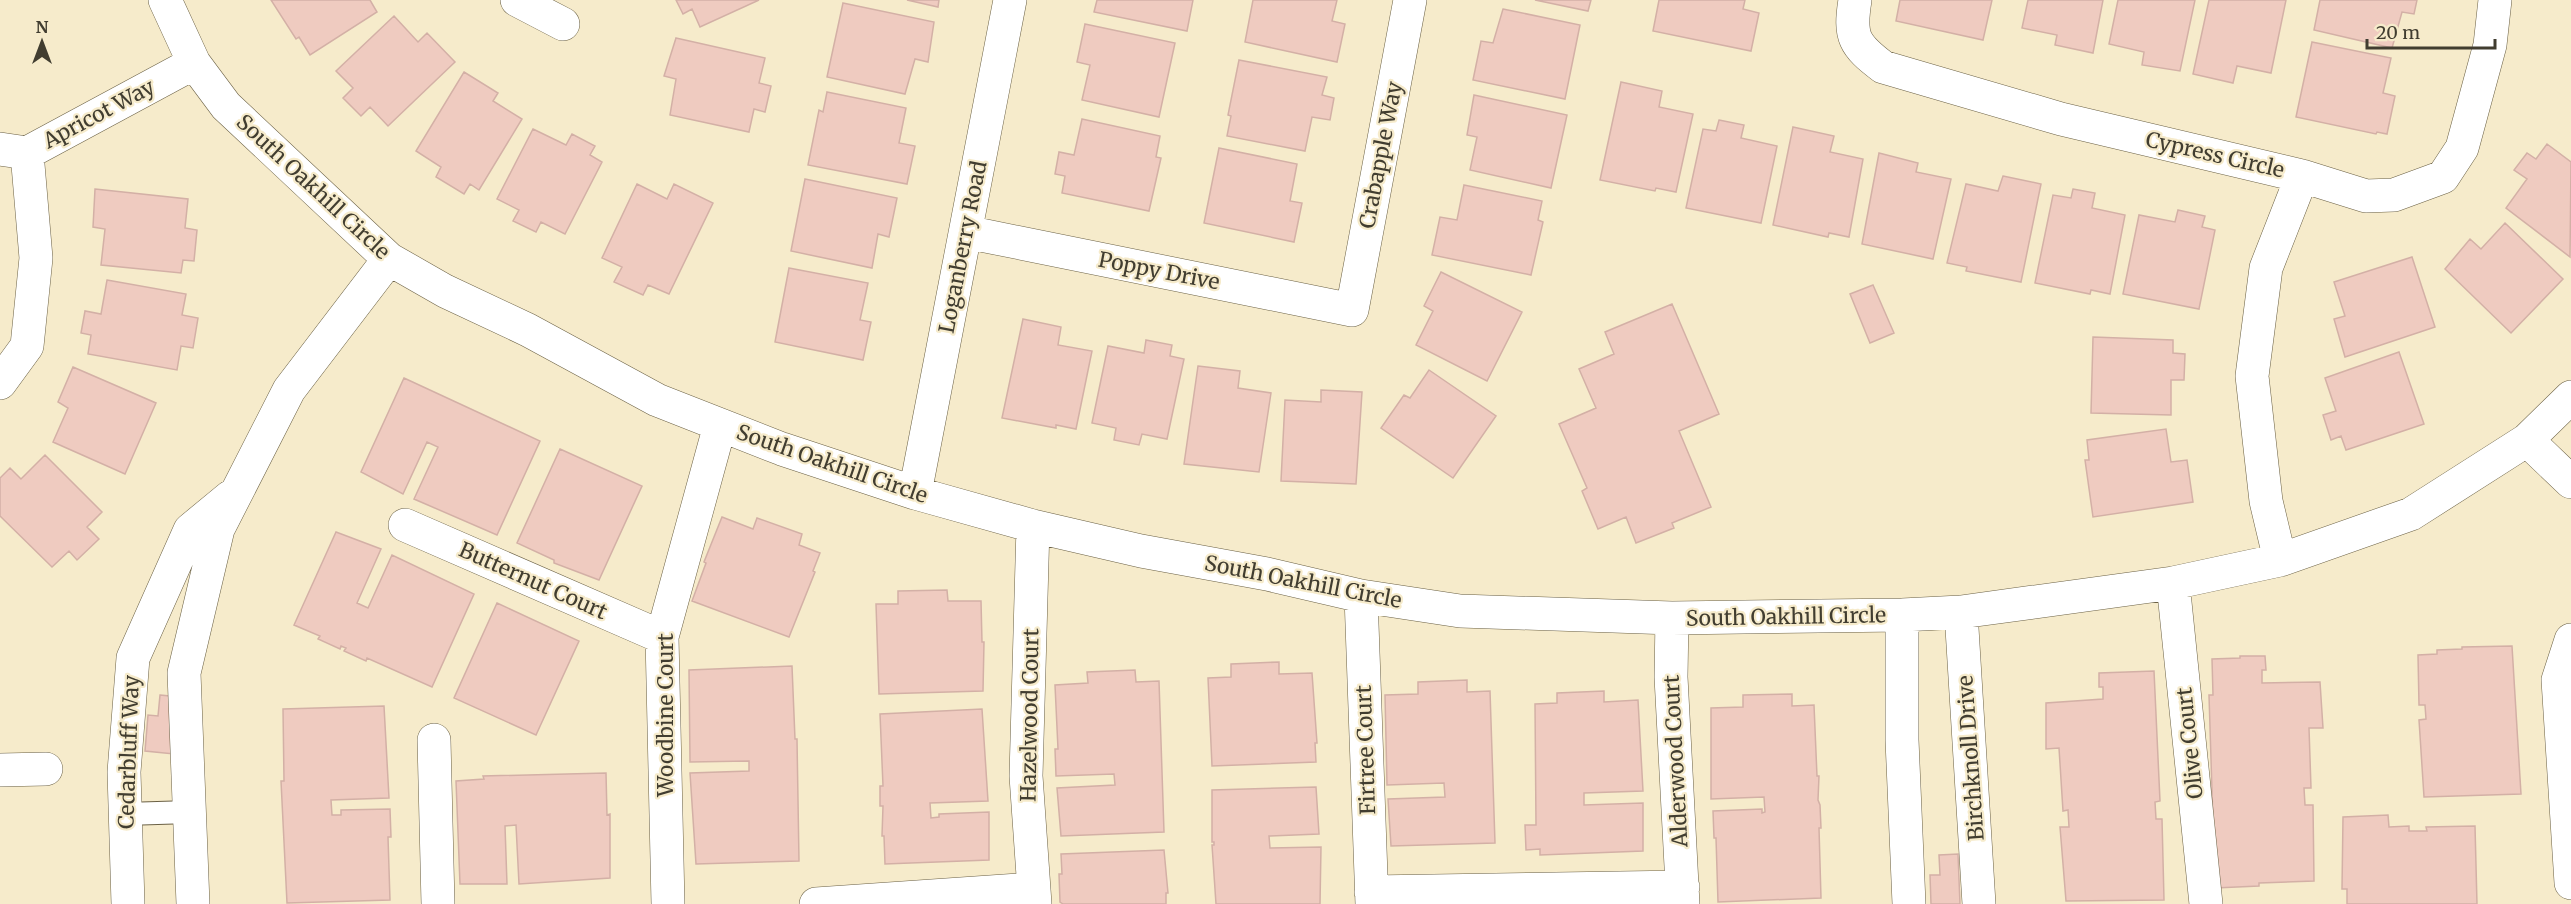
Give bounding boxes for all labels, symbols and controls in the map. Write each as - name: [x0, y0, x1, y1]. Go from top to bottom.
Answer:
- north arrow: [12, 12, 72, 72]
- scale bar: [2367, 12, 2494, 50]
- text: N: [36, 17, 49, 37]
- text: 20 m: [2376, 21, 2420, 44]
- street label: Apricot Way: [37, 73, 160, 155]
- street label: Crabapple Way: [1353, 78, 1408, 231]
- street label: South Oakhill Circle: [231, 108, 396, 265]
- street label: Cypress Circle: [2143, 125, 2287, 184]
- street label: Loganberry Road: [933, 158, 993, 335]
- street label: Poppy Drive: [1096, 246, 1222, 295]
- street label: South Oakhill Circle: [733, 418, 931, 509]
- street label: Butternut Court: [455, 536, 612, 625]
- street label: South Oakhill Circle: [1202, 549, 1404, 614]
- street label: South Oakhill Circle: [1686, 601, 1886, 632]
- street label: Hazelwood Court: [1014, 628, 1045, 802]
- street label: Woodbine Court: [652, 633, 679, 798]
- street label: Cedarbluff Way: [112, 674, 145, 829]
- street label: Alderwood Court: [1658, 674, 1694, 849]
- street label: Birchknoll Drive: [1951, 674, 1990, 842]
- street label: Firtree Court: [1350, 685, 1381, 815]
- street label: Olive Court: [2170, 686, 2209, 800]

